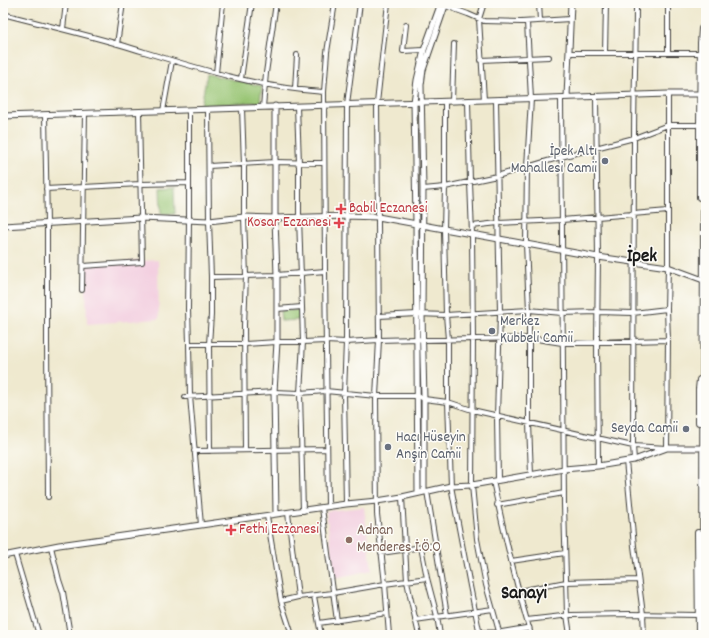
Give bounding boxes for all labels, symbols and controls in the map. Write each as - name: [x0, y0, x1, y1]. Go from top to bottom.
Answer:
- place label: İpek Altı Mahallesi Camii: [511, 141, 597, 180]
- marker: İpek Altı Mahallesi Camii: [600, 156, 610, 166]
- place label: Babil Eczanesi: [349, 198, 428, 220]
- marker: Babil Eczanesi: [336, 204, 346, 214]
- place label: Kosar Eczanesi: [247, 212, 331, 234]
- marker: Kosar Eczanesi: [334, 218, 344, 228]
- district label: İpek: [627, 244, 657, 271]
- place label: Merkez Kubbeli Camii: [500, 311, 573, 350]
- marker: Merkez Kubbeli Camii: [487, 326, 497, 336]
- place label: Seyda Camii: [611, 418, 678, 440]
- marker: Seyda Camii: [681, 424, 691, 434]
- place label: Hacı Hüseyin Anşin Camii: [396, 427, 466, 466]
- marker: Hacı Hüseyin Anşin Camii: [383, 442, 393, 452]
- place label: Fethi Eczanesi: [239, 519, 319, 541]
- place label: Adnan Menderes İ.Ö.O: [357, 520, 441, 559]
- marker: Fethi Eczanesi: [226, 525, 236, 535]
- marker: Adnan Menderes İ.Ö.O: [344, 535, 354, 545]
- district label: Sanayi: [501, 581, 548, 608]

